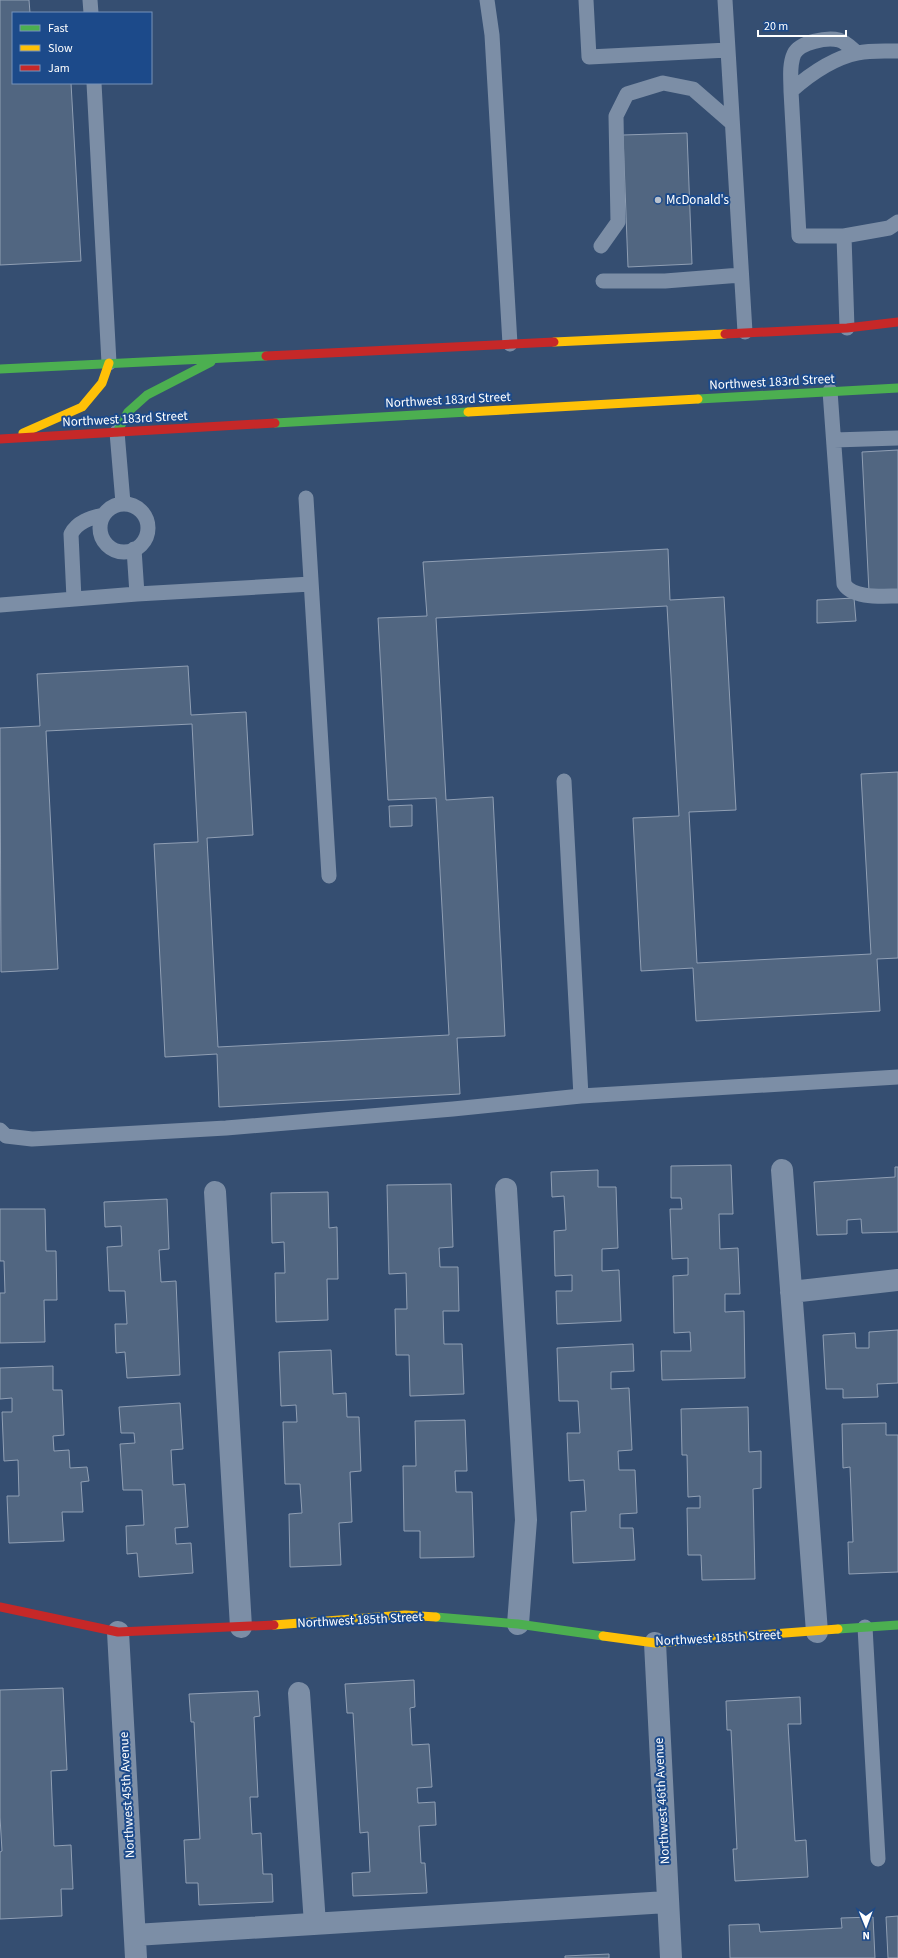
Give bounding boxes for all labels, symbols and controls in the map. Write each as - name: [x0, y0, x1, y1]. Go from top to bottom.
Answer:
- legend: [12, 12, 152, 84]
- scale bar: [758, 12, 846, 38]
- text: 20 m: [764, 18, 788, 35]
- text: Fast: [48, 20, 68, 37]
- text: Slow: [48, 40, 73, 57]
- text: Jam: [48, 60, 70, 77]
- place label: McDonald's: [666, 191, 730, 209]
- marker: McDonald's: [653, 195, 663, 205]
- street label: Northwest 183rd Street: [709, 370, 836, 394]
- street label: Northwest 183rd Street: [385, 388, 512, 412]
- street label: Northwest 183rd Street: [62, 407, 189, 431]
- street label: Northwest 185th Street: [297, 1608, 424, 1632]
- street label: Northwest 185th Street: [655, 1626, 782, 1650]
- street label: Northwest 45th Avenue: [115, 1731, 139, 1859]
- street label: Northwest 46th Avenue: [650, 1737, 674, 1865]
- north arrow: [846, 1906, 886, 1946]
- text: N: [862, 1928, 870, 1943]

